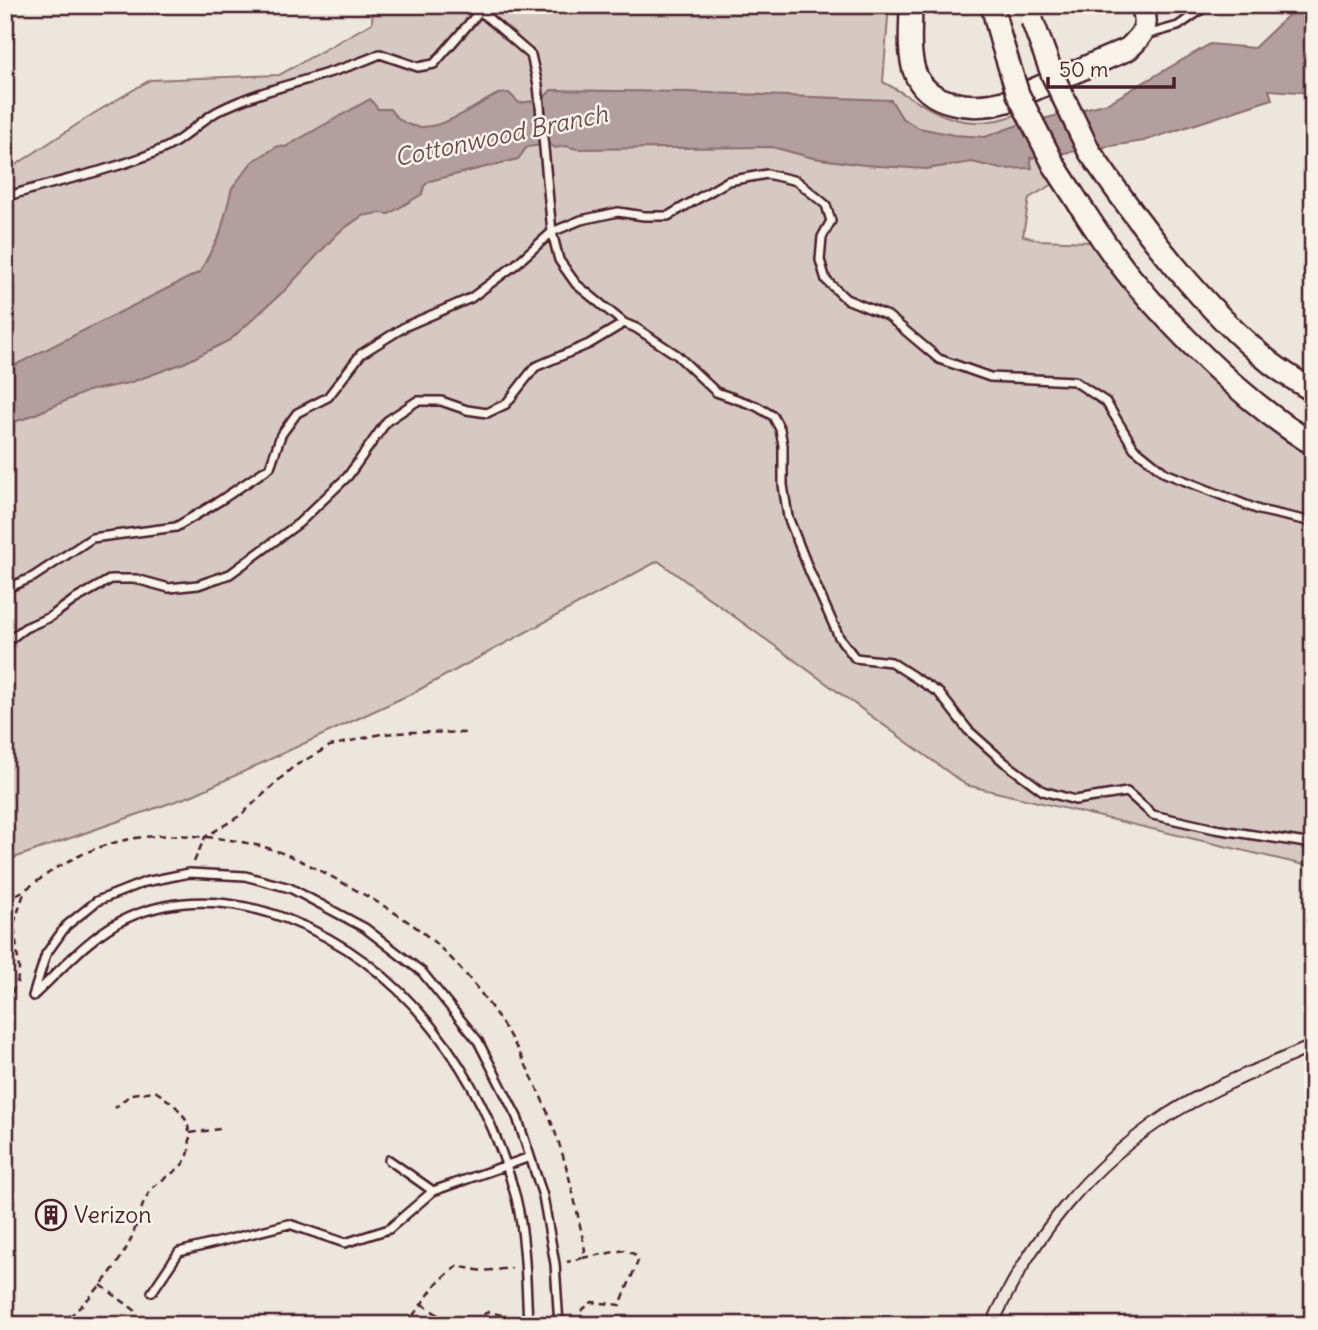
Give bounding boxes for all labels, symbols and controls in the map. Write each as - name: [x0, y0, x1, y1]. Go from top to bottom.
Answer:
- scale bar: [1048, 46, 1174, 90]
- text: 50 m: [1059, 56, 1108, 83]
- water label: Cottonwood Branch: [392, 98, 611, 172]
- building icon: Verizon: [34, 1198, 68, 1232]
- place label: Verizon: [74, 1200, 151, 1229]

